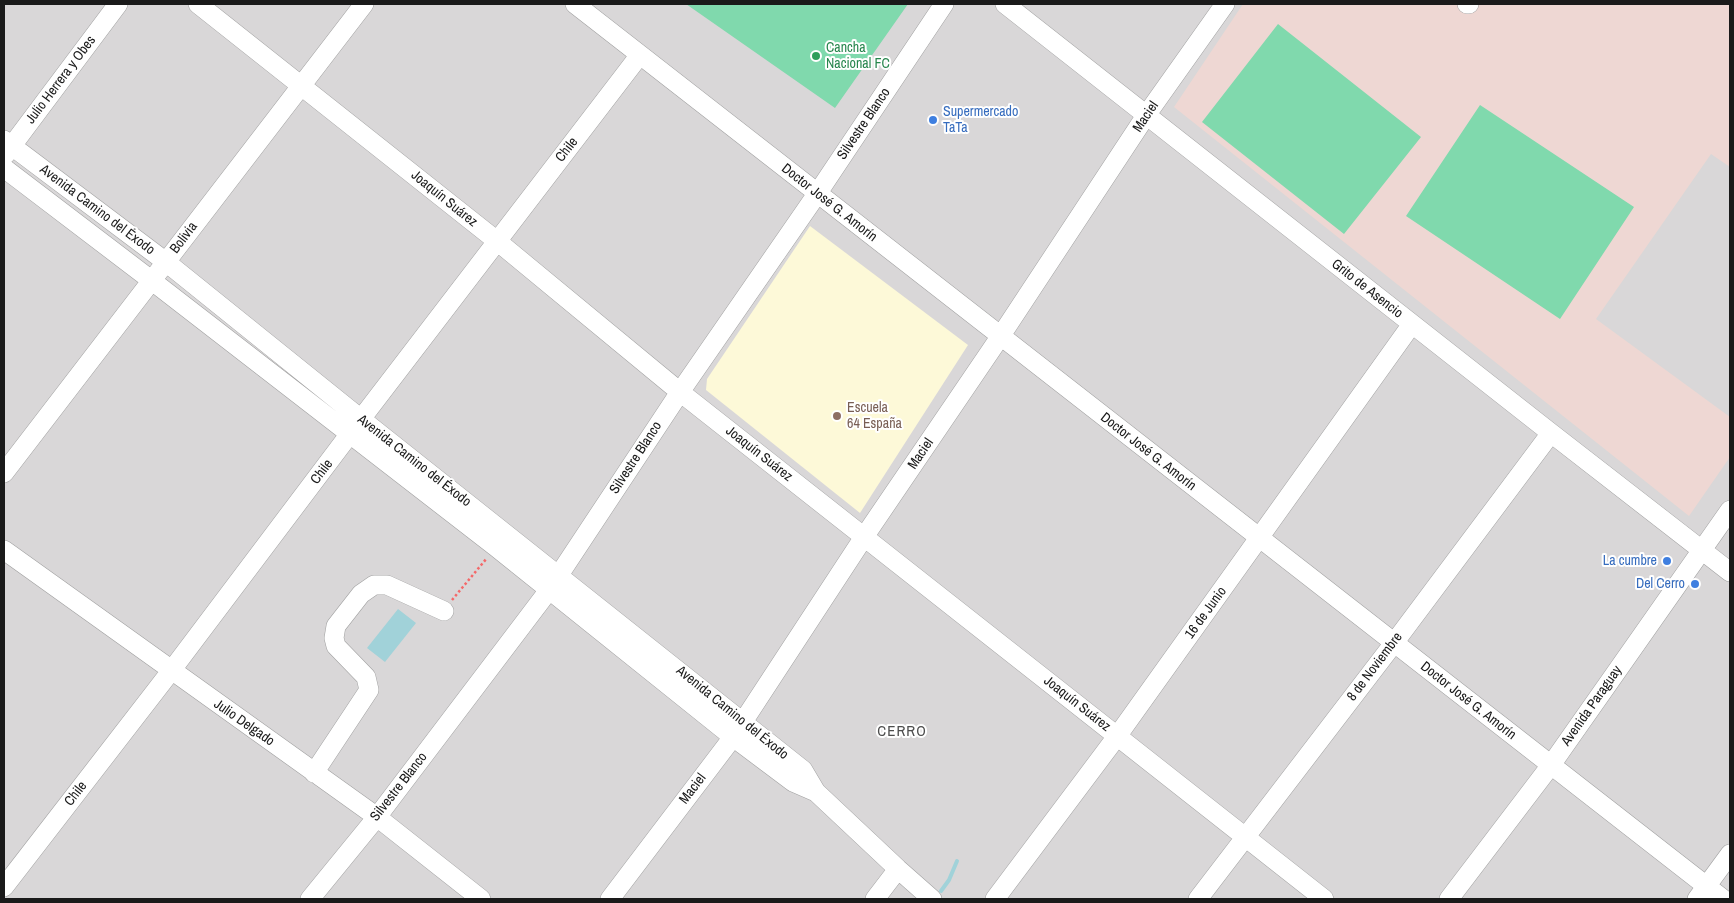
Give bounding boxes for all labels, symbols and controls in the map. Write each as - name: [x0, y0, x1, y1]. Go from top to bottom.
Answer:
- street label: Julio Herrera y Obes: [22, 33, 100, 127]
- place label: Cancha Nacional FC: [826, 40, 890, 72]
- marker: Cancha Nacional FC: [810, 50, 822, 62]
- street label: Silvestre Blanco: [834, 85, 894, 163]
- street label: Maciel: [1130, 98, 1162, 136]
- place label: Supermercado TaTa: [943, 104, 1018, 136]
- marker: Supermercado TaTa: [927, 114, 939, 126]
- street label: Chile: [552, 134, 582, 166]
- street label: Doctor José G. Amorín: [778, 160, 880, 246]
- street label: Avenida Camino del Éxodo: [36, 161, 158, 259]
- street label: Joaquín Suárez: [407, 167, 481, 231]
- street label: Bolivia: [167, 219, 201, 257]
- street label: Grito de Asencio: [1328, 256, 1406, 322]
- place label: Escuela 64 España: [847, 400, 902, 432]
- street label: Doctor José G. Amorín: [1097, 409, 1199, 495]
- marker: Escuela 64 España: [831, 410, 843, 422]
- street label: Avenida Camino del Éxodo: [354, 411, 474, 511]
- street label: Silvestre Blanco: [606, 419, 666, 497]
- street label: Joaquín Suárez: [722, 423, 796, 485]
- street label: Maciel: [905, 435, 937, 473]
- street label: Chile: [307, 456, 337, 488]
- place label: La cumbre: [1603, 553, 1657, 569]
- marker: La cumbre: [1661, 555, 1673, 567]
- place label: Del Cerro: [1636, 576, 1685, 592]
- marker: Del Cerro: [1689, 578, 1701, 590]
- street label: 16 de Junio: [1182, 584, 1230, 642]
- street label: 8 de Noviembre: [1344, 629, 1406, 705]
- street label: Doctor José G. Amorín: [1417, 658, 1519, 744]
- street label: Avenida Camino del Éxodo: [672, 663, 792, 763]
- street label: Avenida Paraguay: [1558, 663, 1626, 749]
- street label: Joaquín Suárez: [1040, 673, 1114, 735]
- street label: Julio Delgado: [210, 696, 278, 750]
- district label: CERRO: [877, 723, 927, 741]
- street label: Silvestre Blanco: [367, 749, 431, 825]
- street label: Maciel: [676, 770, 710, 808]
- street label: Chile: [61, 778, 91, 810]

